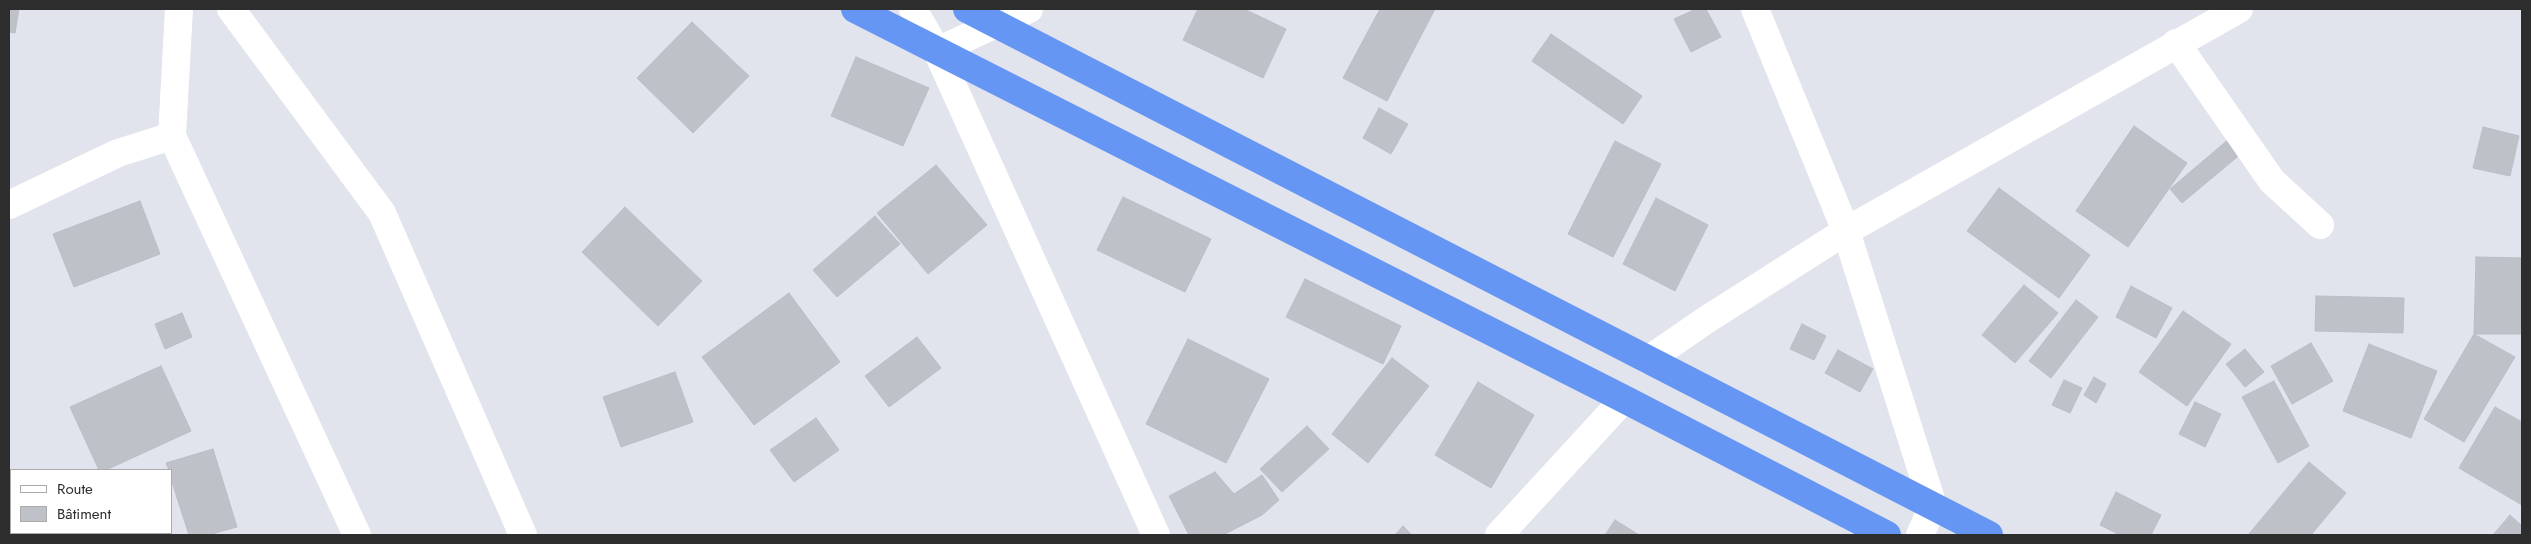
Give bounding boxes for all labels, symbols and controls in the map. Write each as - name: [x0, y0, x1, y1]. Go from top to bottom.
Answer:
- legend: [10, 469, 172, 534]
- text: Route: [57, 478, 93, 500]
- text: Bâtiment: [57, 503, 111, 525]

